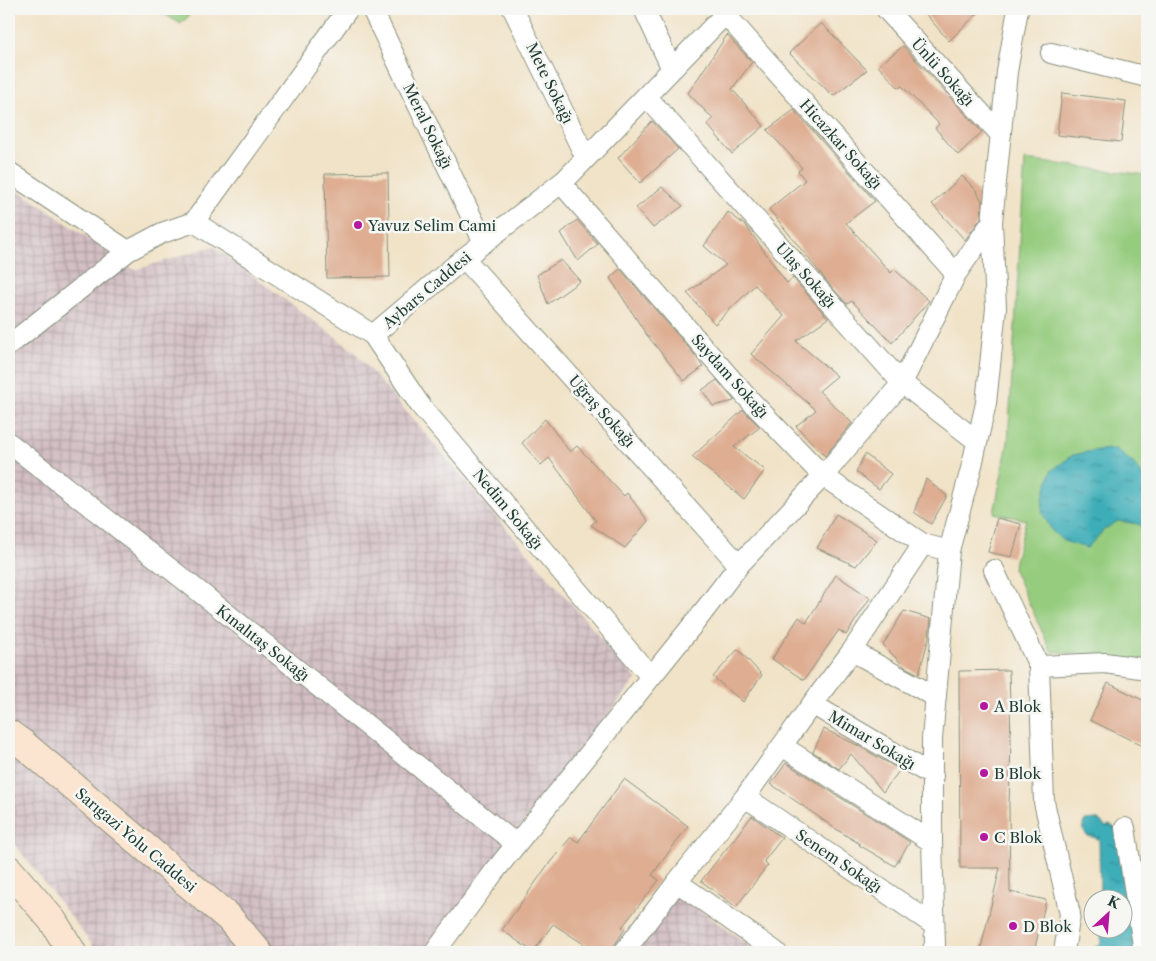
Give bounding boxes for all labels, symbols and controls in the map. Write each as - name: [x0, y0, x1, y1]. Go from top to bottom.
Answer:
- street label: Ünlü Sokağı: [908, 34, 979, 110]
- street label: Mete Sokağı: [522, 39, 578, 127]
- street label: Meral Sokağı: [399, 80, 457, 172]
- street label: Hicazkar Sokağı: [796, 95, 886, 193]
- place label: Yavuz Selim Cami: [367, 216, 497, 235]
- marker: Yavuz Selim Cami: [352, 219, 364, 231]
- street label: Ulaş Sokağı: [772, 238, 841, 312]
- street label: Aybars Caddesi: [378, 247, 475, 333]
- street label: Saydam Sokağı: [687, 330, 773, 422]
- street label: Uğraş Sokağı: [565, 371, 640, 451]
- street label: Nedim Sokağı: [469, 465, 547, 553]
- street label: Kınalıtaş Sokağı: [213, 601, 314, 686]
- place label: A Blok: [993, 697, 1043, 716]
- marker: A Blok: [978, 700, 990, 712]
- street label: Mimar Sokağı: [825, 707, 919, 774]
- place label: B Blok: [994, 764, 1043, 783]
- marker: B Blok: [978, 767, 990, 779]
- street label: Sarıgazi Yolu Caddesi: [72, 784, 201, 896]
- street label: Senem Sokağı: [792, 825, 886, 897]
- place label: C Blok: [994, 828, 1044, 847]
- marker: C Blok: [978, 831, 990, 843]
- north arrow: [1084, 888, 1134, 938]
- text: K: [1105, 892, 1123, 913]
- place label: D Blok: [1023, 917, 1073, 936]
- marker: D Blok: [1007, 920, 1019, 932]

